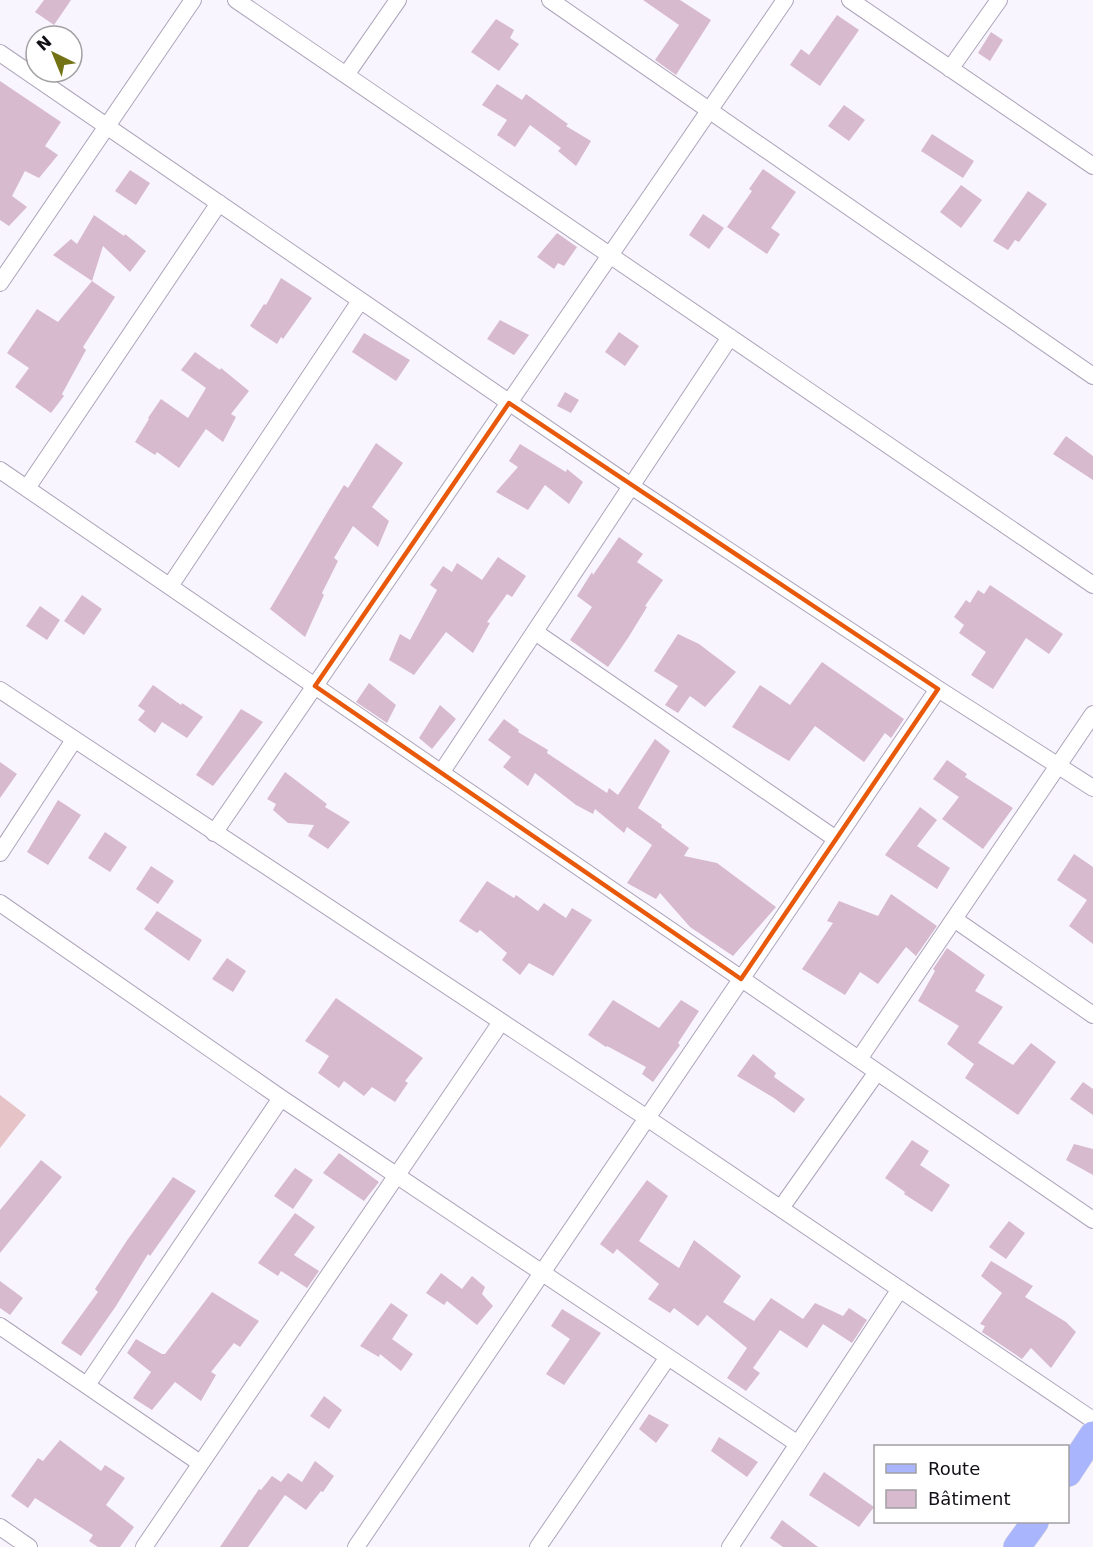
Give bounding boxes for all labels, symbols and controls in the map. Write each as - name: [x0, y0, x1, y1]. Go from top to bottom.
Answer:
- north arrow: [24, 24, 84, 84]
- text: N: [33, 32, 55, 55]
- legend: [874, 1445, 1069, 1523]
- text: Route: [928, 1458, 980, 1479]
- text: Bâtiment: [928, 1488, 1011, 1509]

